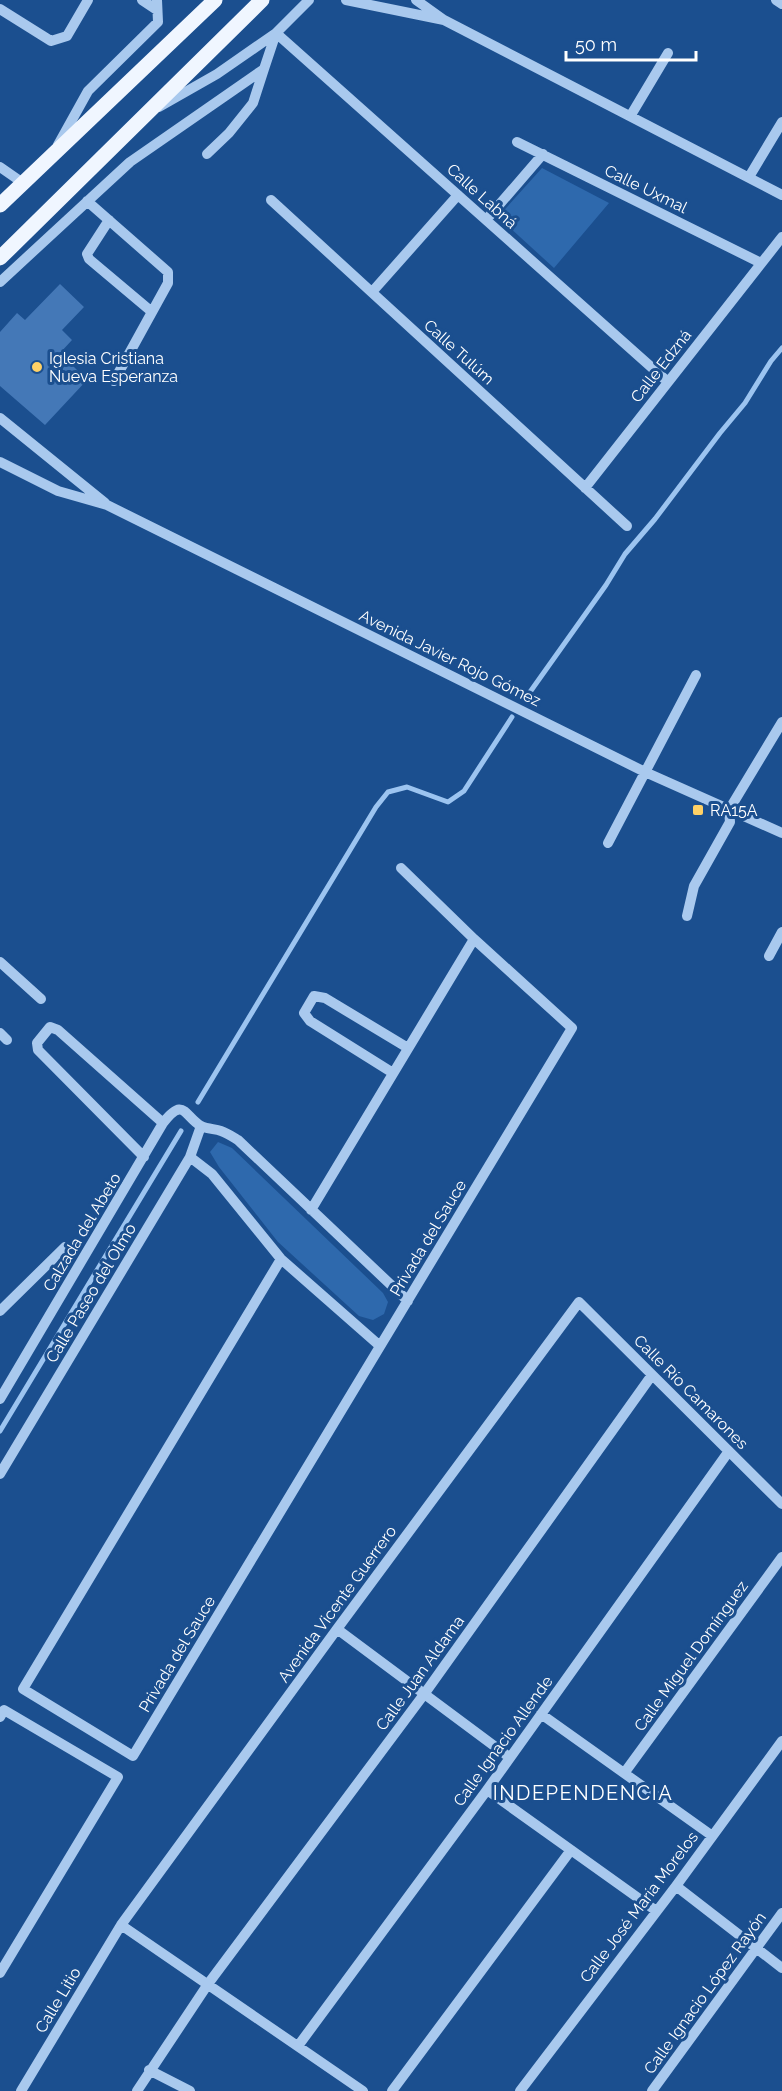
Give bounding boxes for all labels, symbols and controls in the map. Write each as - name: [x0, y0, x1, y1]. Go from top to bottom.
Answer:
- scale bar: [566, 24, 696, 62]
- text: 50 m: [575, 34, 617, 55]
- street label: Calle Labná: [443, 160, 521, 232]
- street label: Calle Uxmal: [601, 161, 691, 218]
- street label: Calle Tulúm: [420, 316, 498, 388]
- street label: Calle Edzná: [627, 326, 695, 406]
- place label: Iglesia Cristiana Nueva Esperanza: [49, 349, 178, 386]
- marker: Iglesia Cristiana Nueva Esperanza: [30, 360, 44, 374]
- street label: Avenida Javier Rojo Gómez: [356, 606, 544, 710]
- place label: RA15A: [710, 801, 758, 820]
- marker: RA15A: [691, 803, 705, 817]
- street label: Calzada del Abeto: [39, 1169, 125, 1295]
- street label: Privada del Sauce: [386, 1176, 470, 1300]
- street label: Calle Paseo del Olmo: [42, 1220, 140, 1366]
- street label: Calle Río Camarones: [630, 1331, 752, 1453]
- street label: Avenida Vicente Guerrero: [274, 1522, 400, 1686]
- street label: Calle Miguel Domínguez: [630, 1577, 752, 1735]
- street label: Privada del Sauce: [135, 1592, 219, 1716]
- street label: Calle Juan Aldama: [372, 1612, 468, 1734]
- street label: Calle Ignacio Allende: [449, 1672, 557, 1810]
- district label: INDEPENDENCIA: [493, 1781, 673, 1805]
- street label: Calle José María Morelos: [576, 1828, 702, 1986]
- street label: Calle Ignacio López Rayón: [640, 1908, 770, 2078]
- street label: Calle Litio: [31, 1964, 85, 2036]

